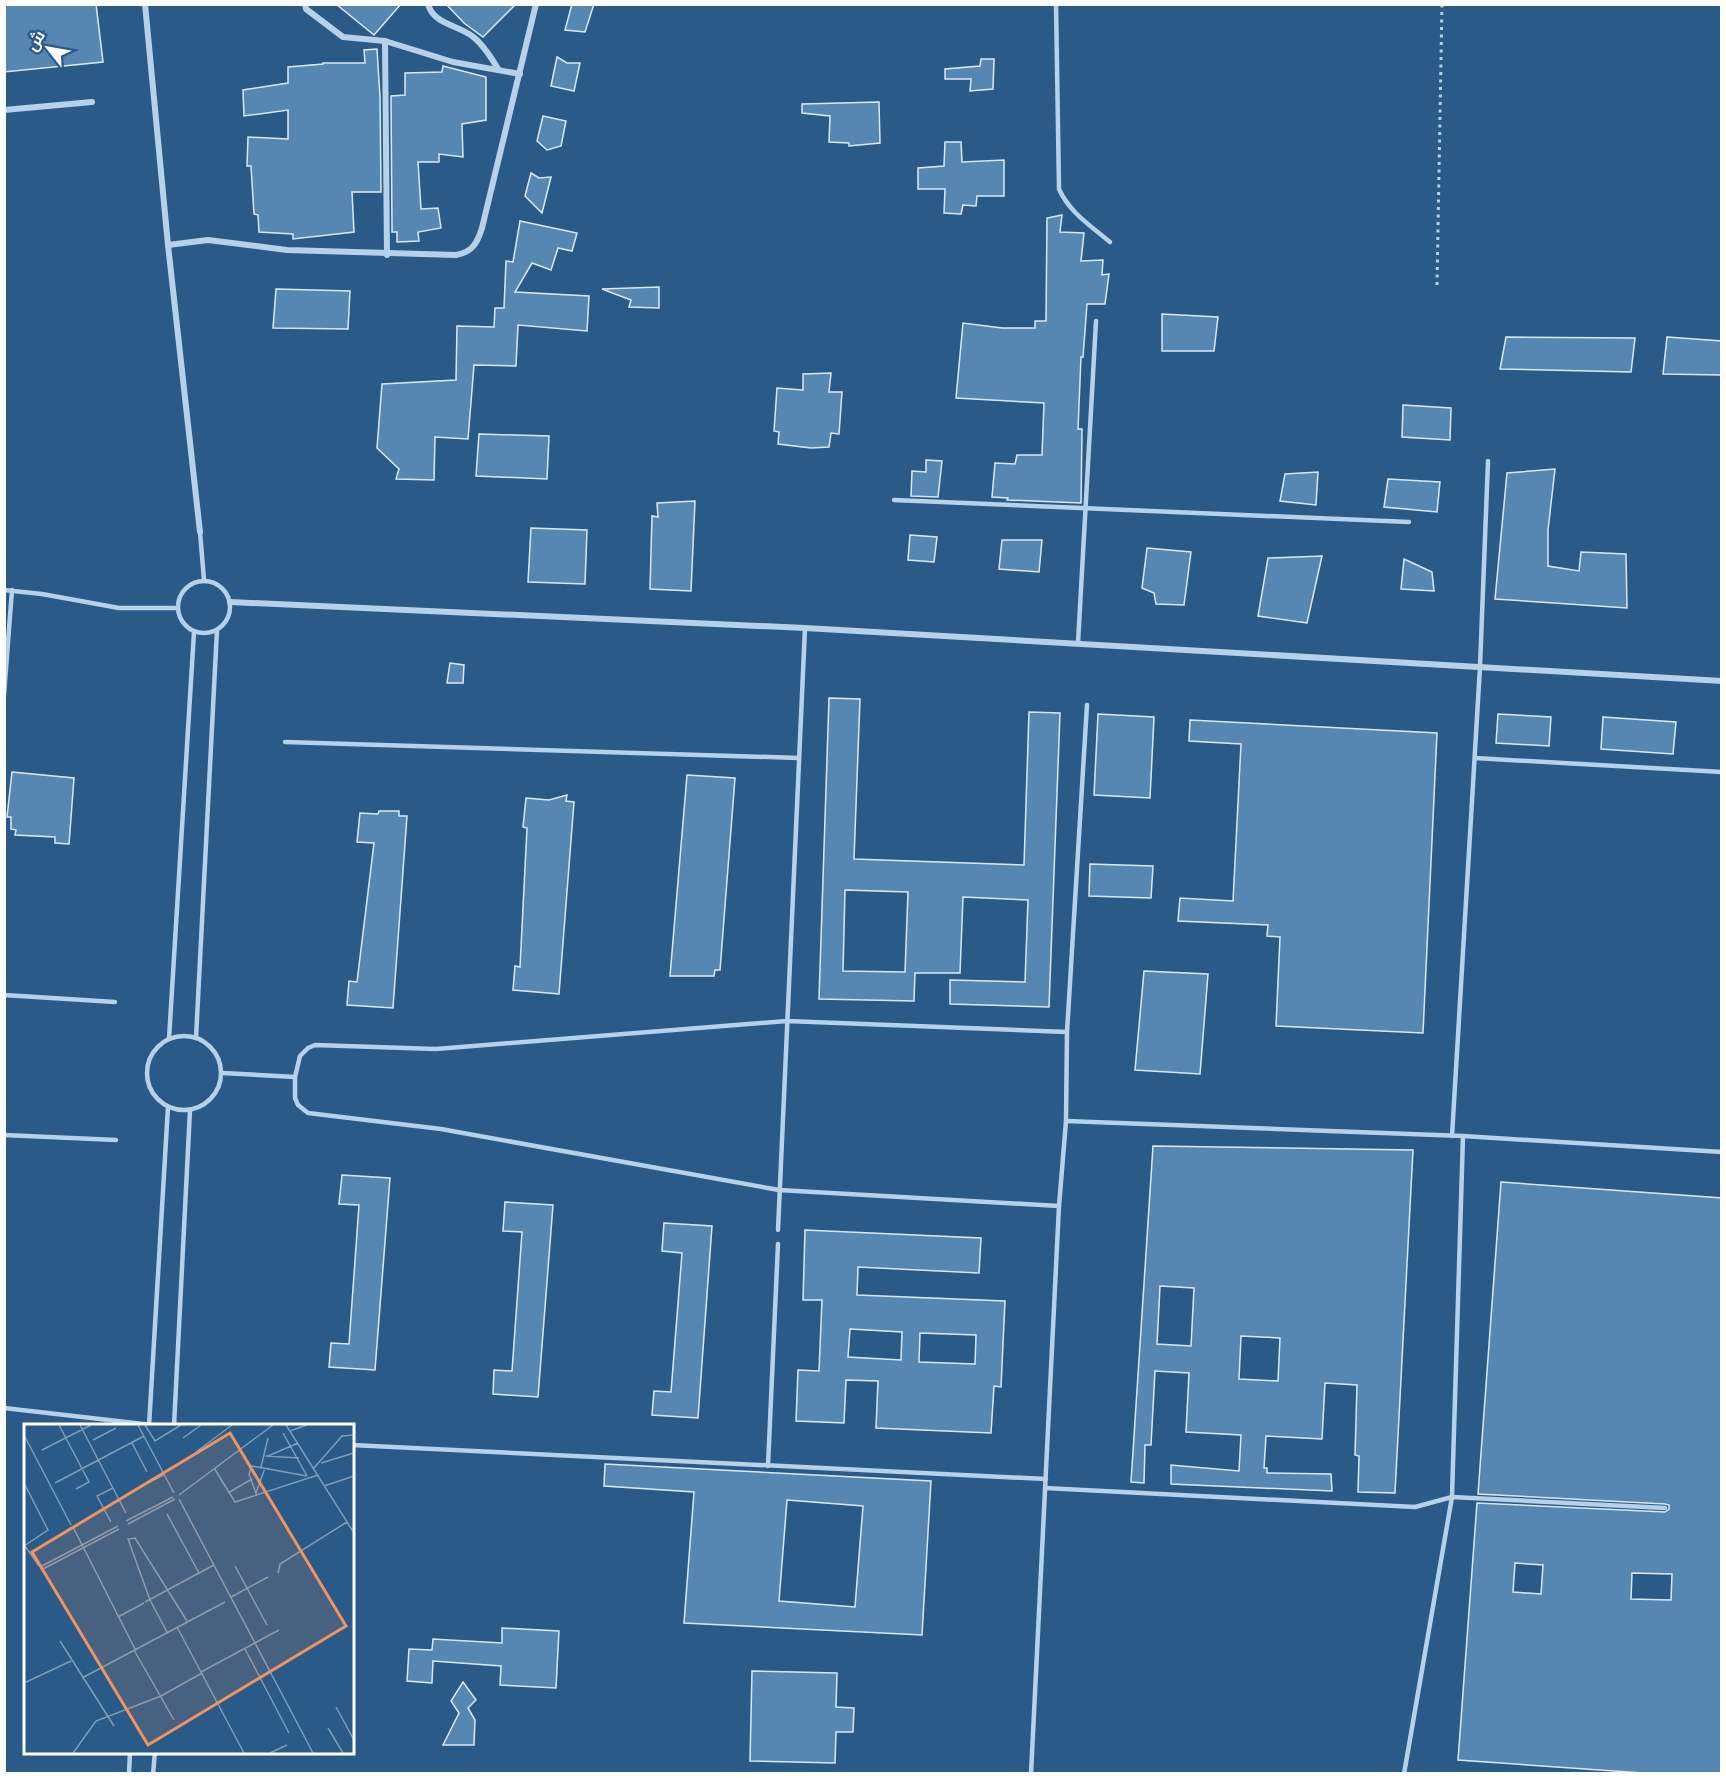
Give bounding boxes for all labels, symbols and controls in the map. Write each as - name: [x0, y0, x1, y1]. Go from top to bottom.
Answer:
- north arrow: [18, 18, 78, 78]
- text: ش: [20, 26, 51, 55]
- inset map: [24, 1424, 354, 1754]

